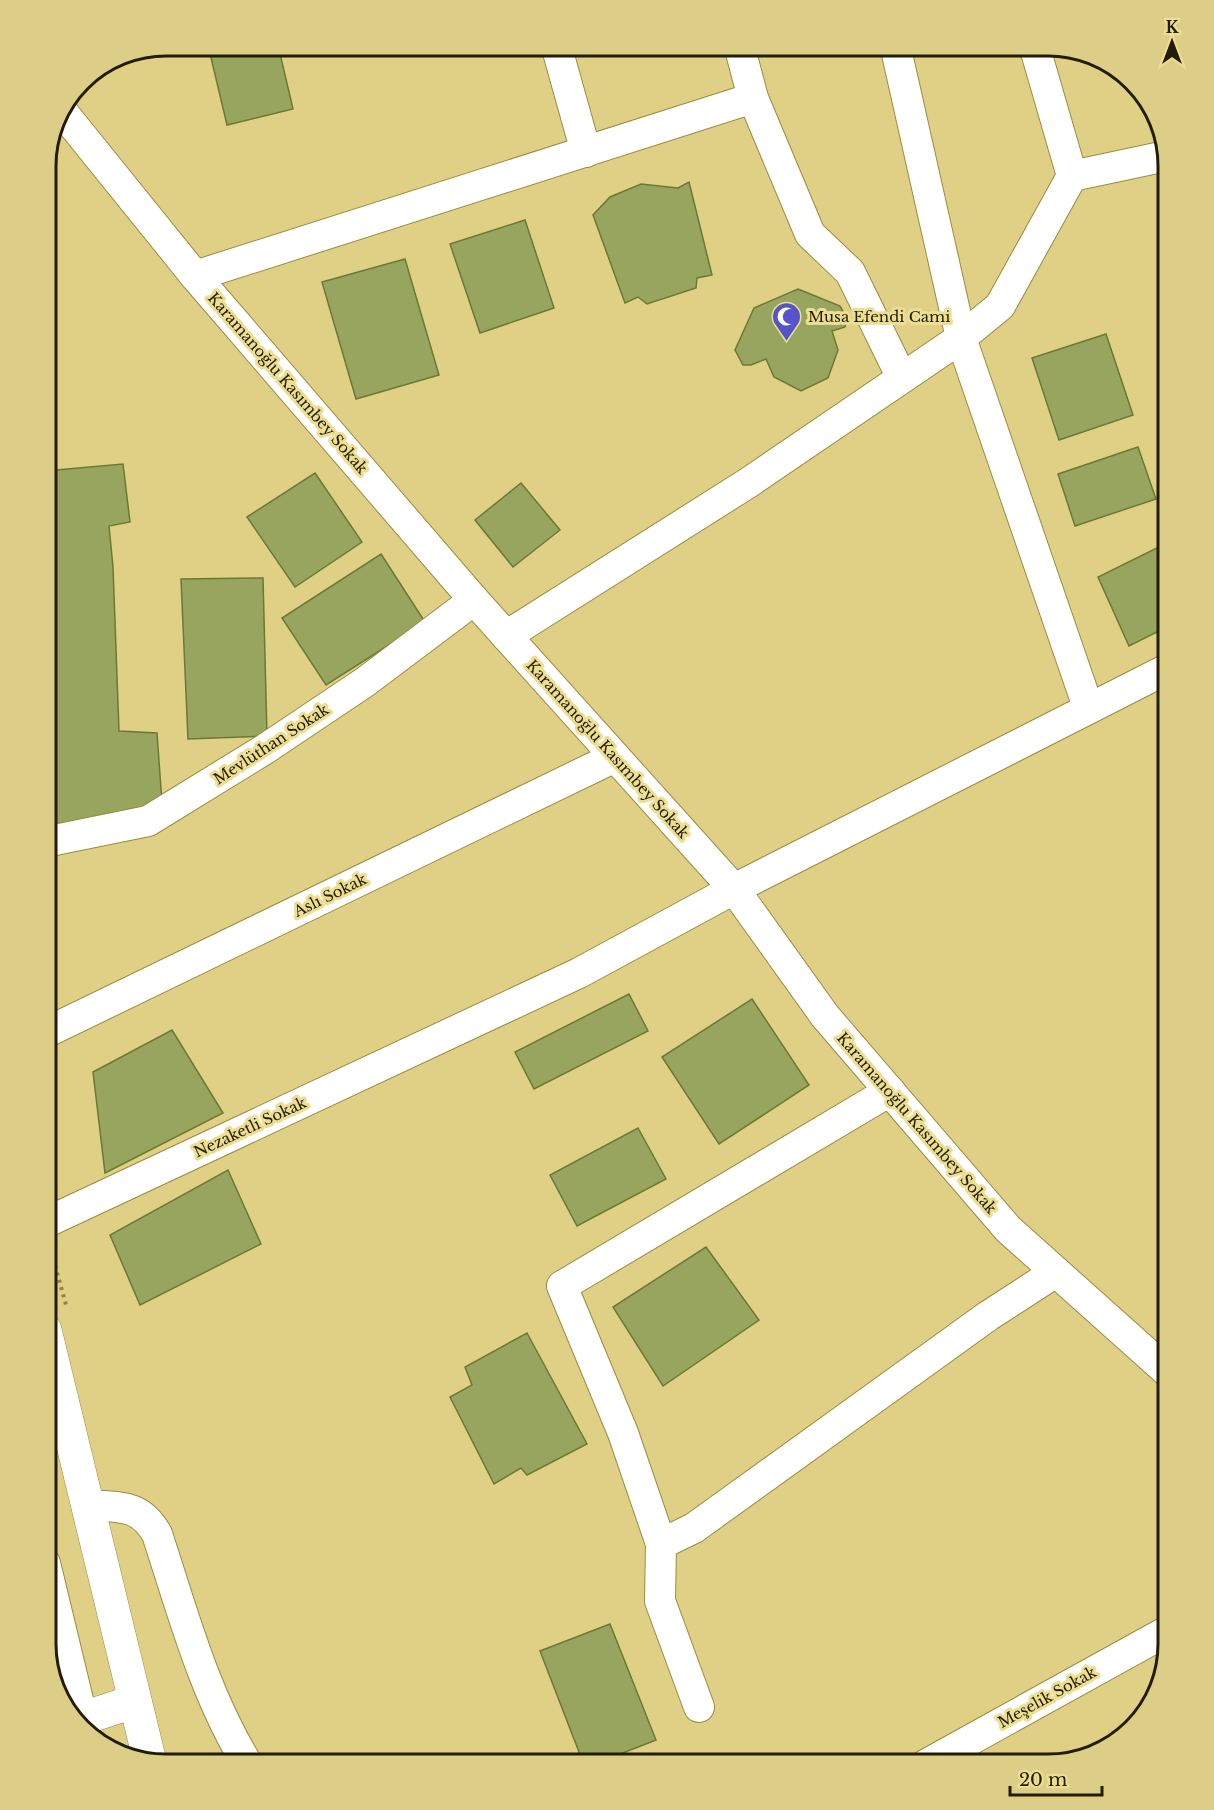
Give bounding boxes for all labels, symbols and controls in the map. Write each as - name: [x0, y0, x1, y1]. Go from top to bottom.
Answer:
- north arrow: [1142, 12, 1202, 72]
- text: K: [1165, 17, 1179, 37]
- street label: Karamanoğlu Kasımbey Sokak: [204, 288, 372, 478]
- mosque icon: Musa Efendi Cami: [771, 300, 803, 342]
- place label: Musa Efendi Cami: [808, 307, 950, 326]
- street label: Karamanoğlu Kasımbey Sokak: [523, 656, 694, 843]
- street label: Mevlüthan Sokak: [210, 699, 333, 788]
- street label: Aslı Sokak: [289, 869, 370, 921]
- street label: Karamanoğlu Kasımbey Sokak: [833, 1028, 1001, 1218]
- street label: Nezaketli Sokak: [191, 1092, 310, 1161]
- street label: Meşelik Sokak: [994, 1662, 1100, 1732]
- scale bar: [1010, 1759, 1102, 1797]
- text: 20 m: [1019, 1769, 1067, 1791]

